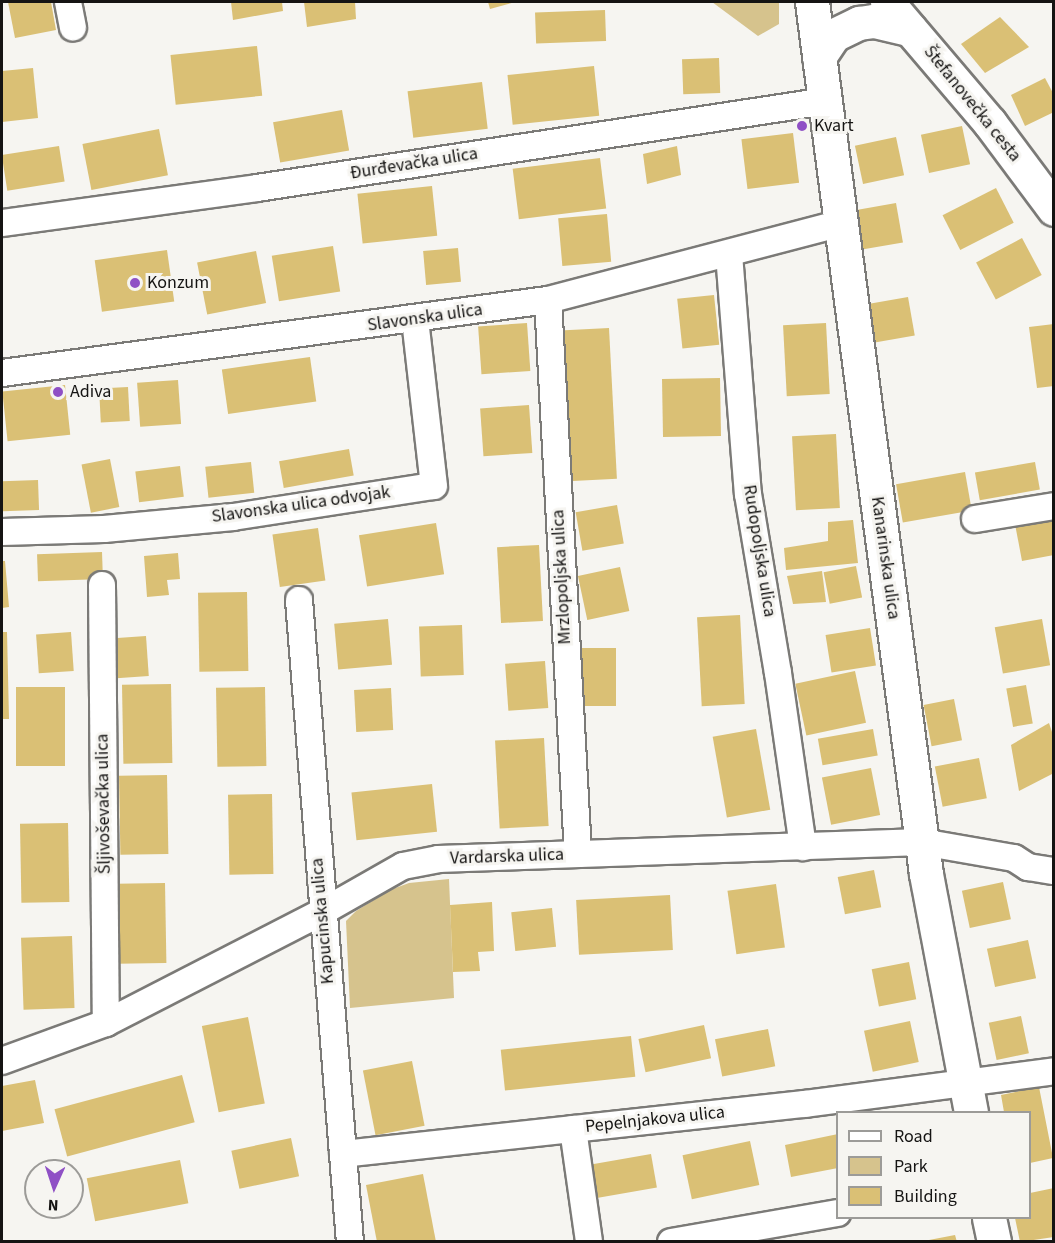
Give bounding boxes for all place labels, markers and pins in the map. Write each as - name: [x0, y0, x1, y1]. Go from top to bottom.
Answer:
- place label: Kvart: [814, 115, 854, 137]
- marker: Kvart: [795, 119, 809, 133]
- place label: Konzum: [147, 272, 209, 294]
- marker: Konzum: [128, 276, 142, 290]
- place label: Adiva: [70, 381, 111, 403]
- marker: Adiva: [51, 385, 65, 399]

